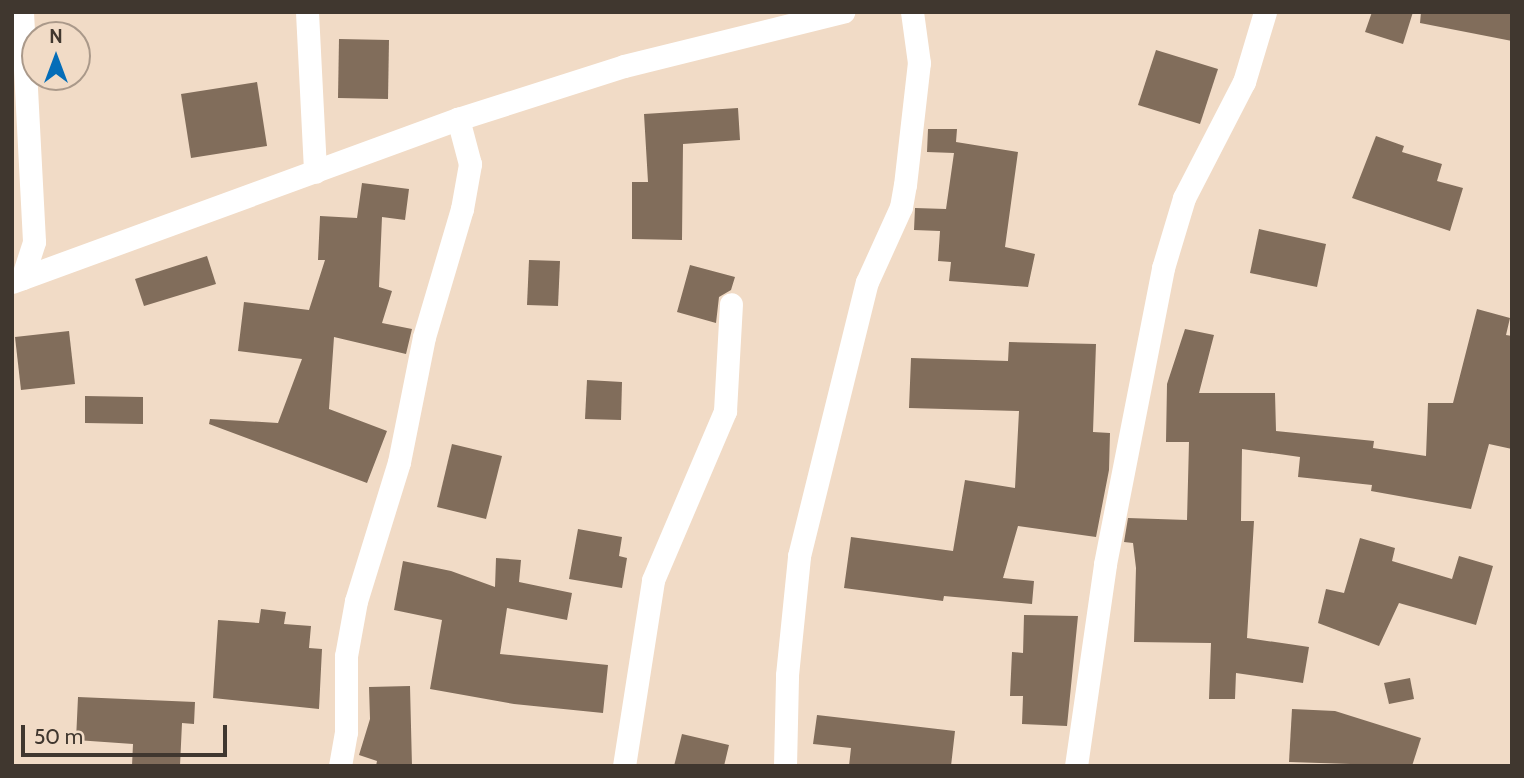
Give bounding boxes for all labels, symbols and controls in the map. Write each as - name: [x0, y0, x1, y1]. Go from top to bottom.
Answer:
- north arrow: [21, 21, 91, 91]
- text: N: [49, 25, 63, 48]
- scale bar: [24, 712, 231, 756]
- text: 50 m: [34, 724, 83, 749]

